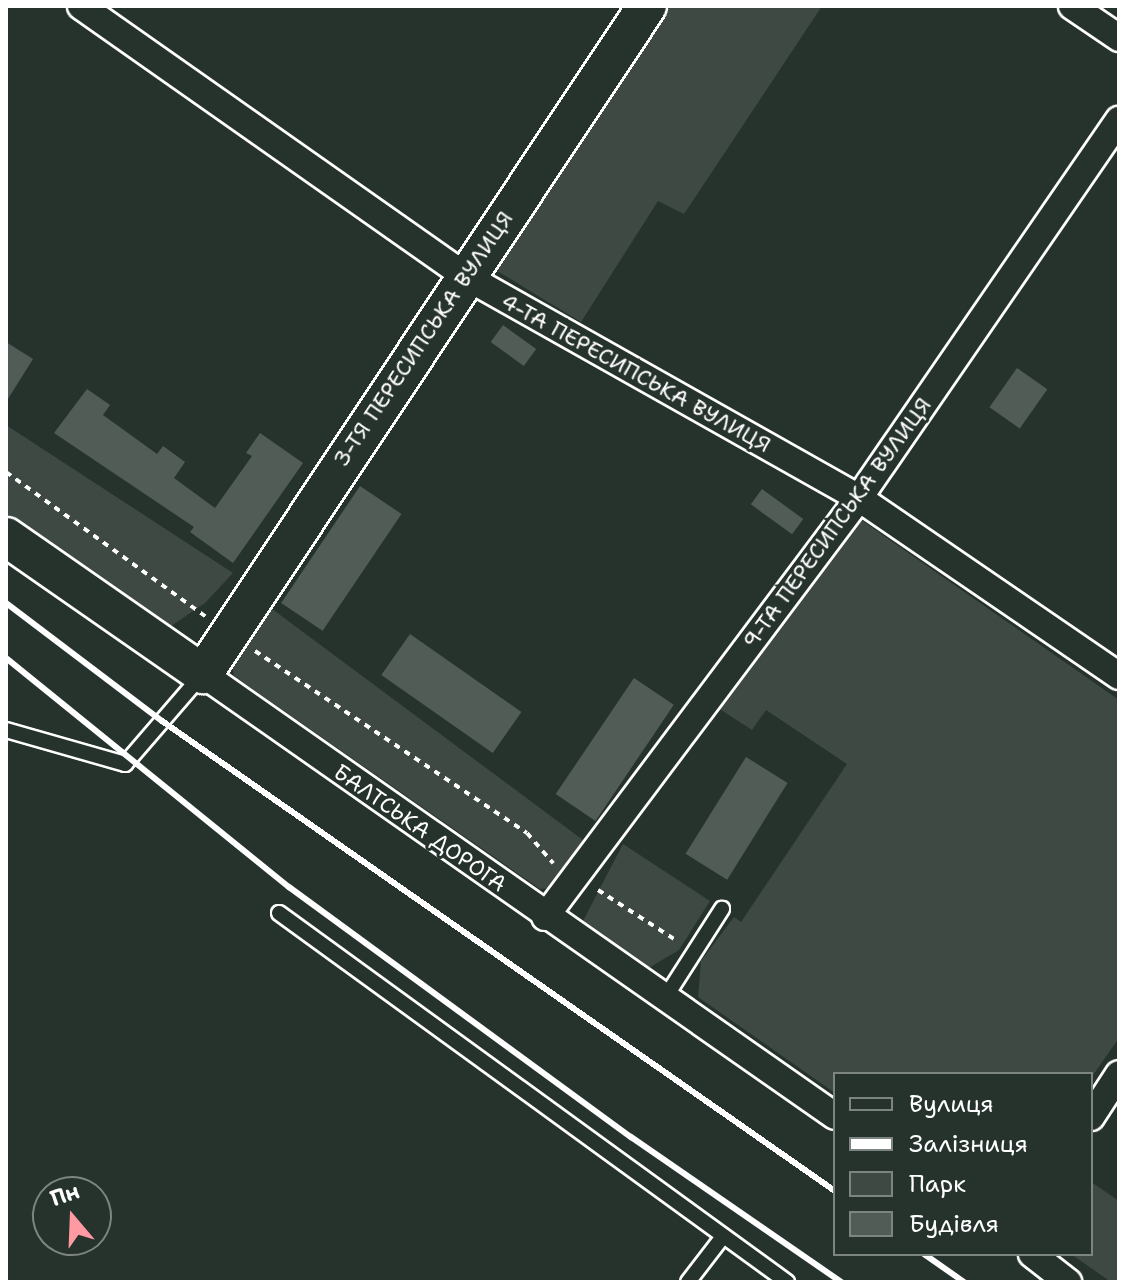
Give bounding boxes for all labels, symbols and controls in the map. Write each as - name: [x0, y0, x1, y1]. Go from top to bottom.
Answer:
- street label: 3-ТЯ ПЕРЕСИПСЬКА ВУЛИЦЯ: [328, 206, 518, 472]
- street label: 4-ТА ПЕРЕСИПСЬКА ВУЛИЦЯ: [497, 288, 775, 458]
- street label: 9-ТА ПЕРЕСИПСЬКА ВУЛИЦЯ: [737, 393, 937, 653]
- street label: БАЛТСЬКА ДОРОГА: [329, 758, 511, 898]
- legend: [833, 1072, 1093, 1256]
- text: Вулиця: [909, 1088, 994, 1120]
- text: Залізниця: [909, 1128, 1028, 1160]
- text: Парк: [909, 1168, 966, 1200]
- north arrow: [32, 1176, 112, 1256]
- text: Пн: [46, 1176, 83, 1213]
- text: Будівля: [909, 1208, 999, 1240]

